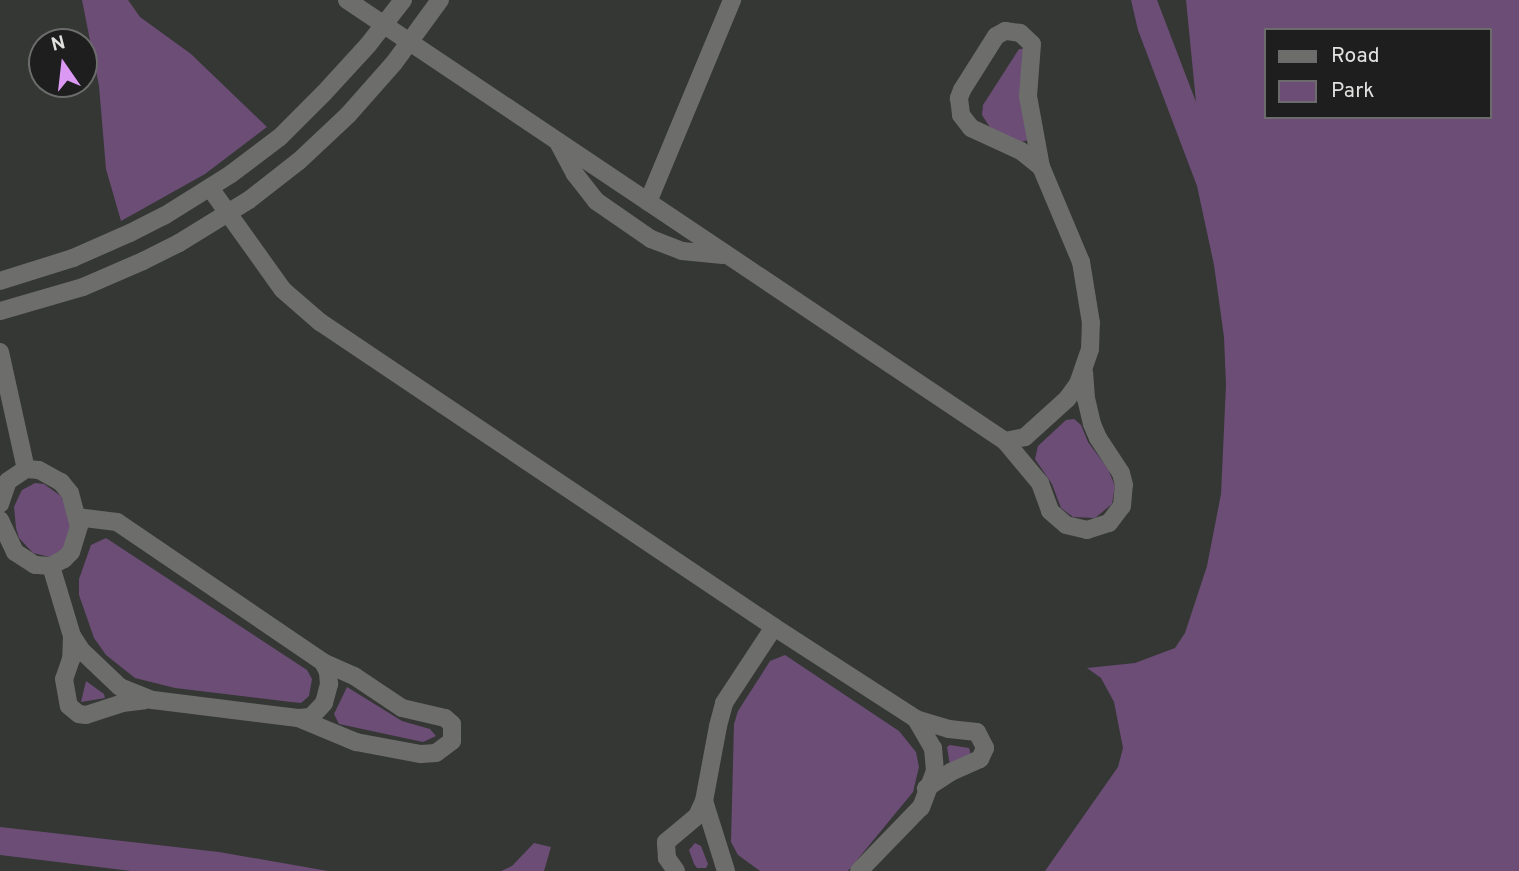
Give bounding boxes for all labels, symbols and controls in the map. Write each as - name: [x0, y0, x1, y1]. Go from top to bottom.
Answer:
- north arrow: [28, 28, 98, 98]
- legend: [1264, 28, 1491, 119]
- text: N: [49, 31, 68, 58]
- text: Road: [1331, 43, 1380, 70]
- text: Park: [1331, 78, 1374, 105]

